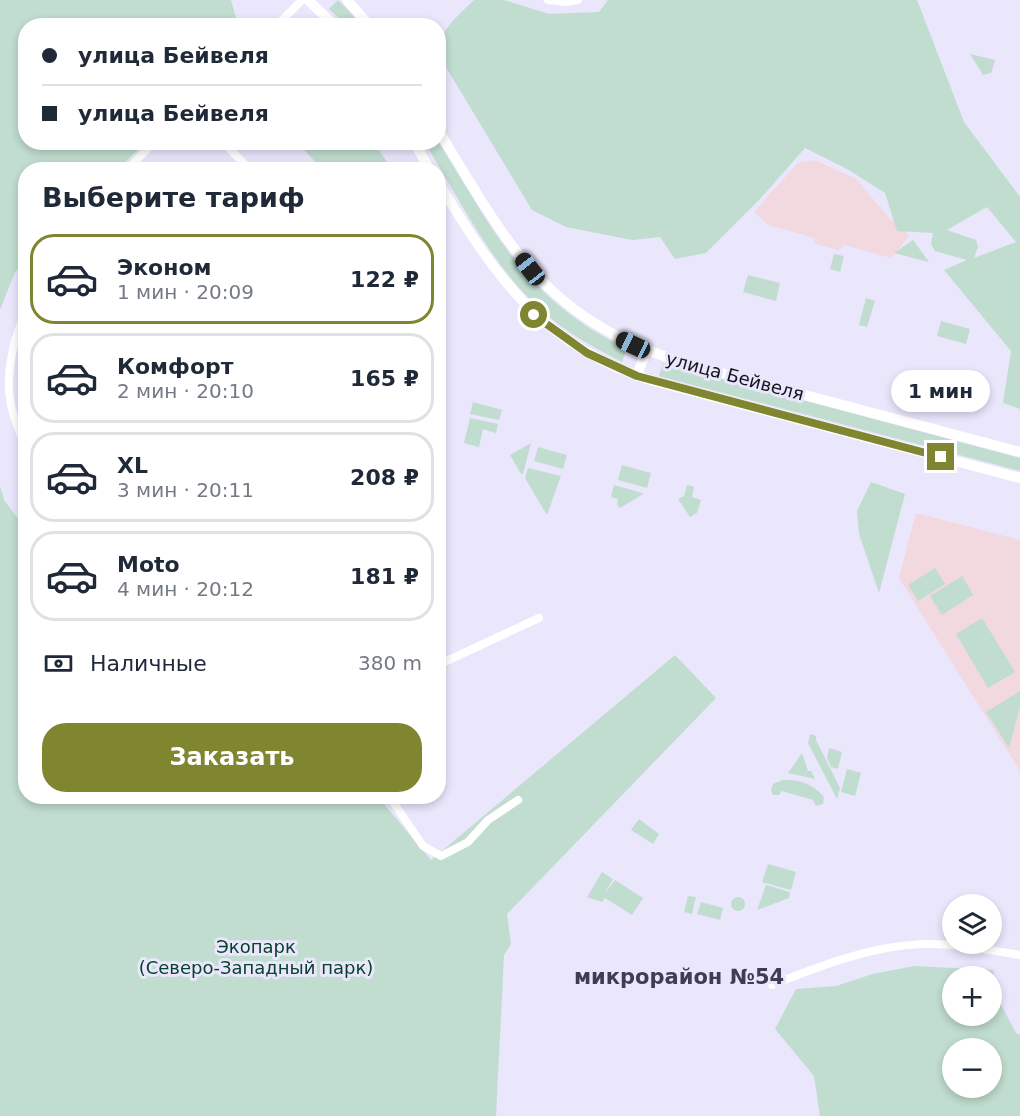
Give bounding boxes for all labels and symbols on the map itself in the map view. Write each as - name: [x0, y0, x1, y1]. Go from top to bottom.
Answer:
- car: [512, 249, 548, 289]
- route start: [520, 301, 547, 328]
- car: [613, 329, 653, 361]
- street label: улица Бейвеля: [664, 347, 806, 405]
- callout: 1 мин: [892, 370, 990, 412]
- route end: [927, 443, 954, 470]
- park label: Экопарк (Северо-Западный парк): [139, 936, 373, 978]
- district label: микрорайон №54: [574, 965, 784, 989]

